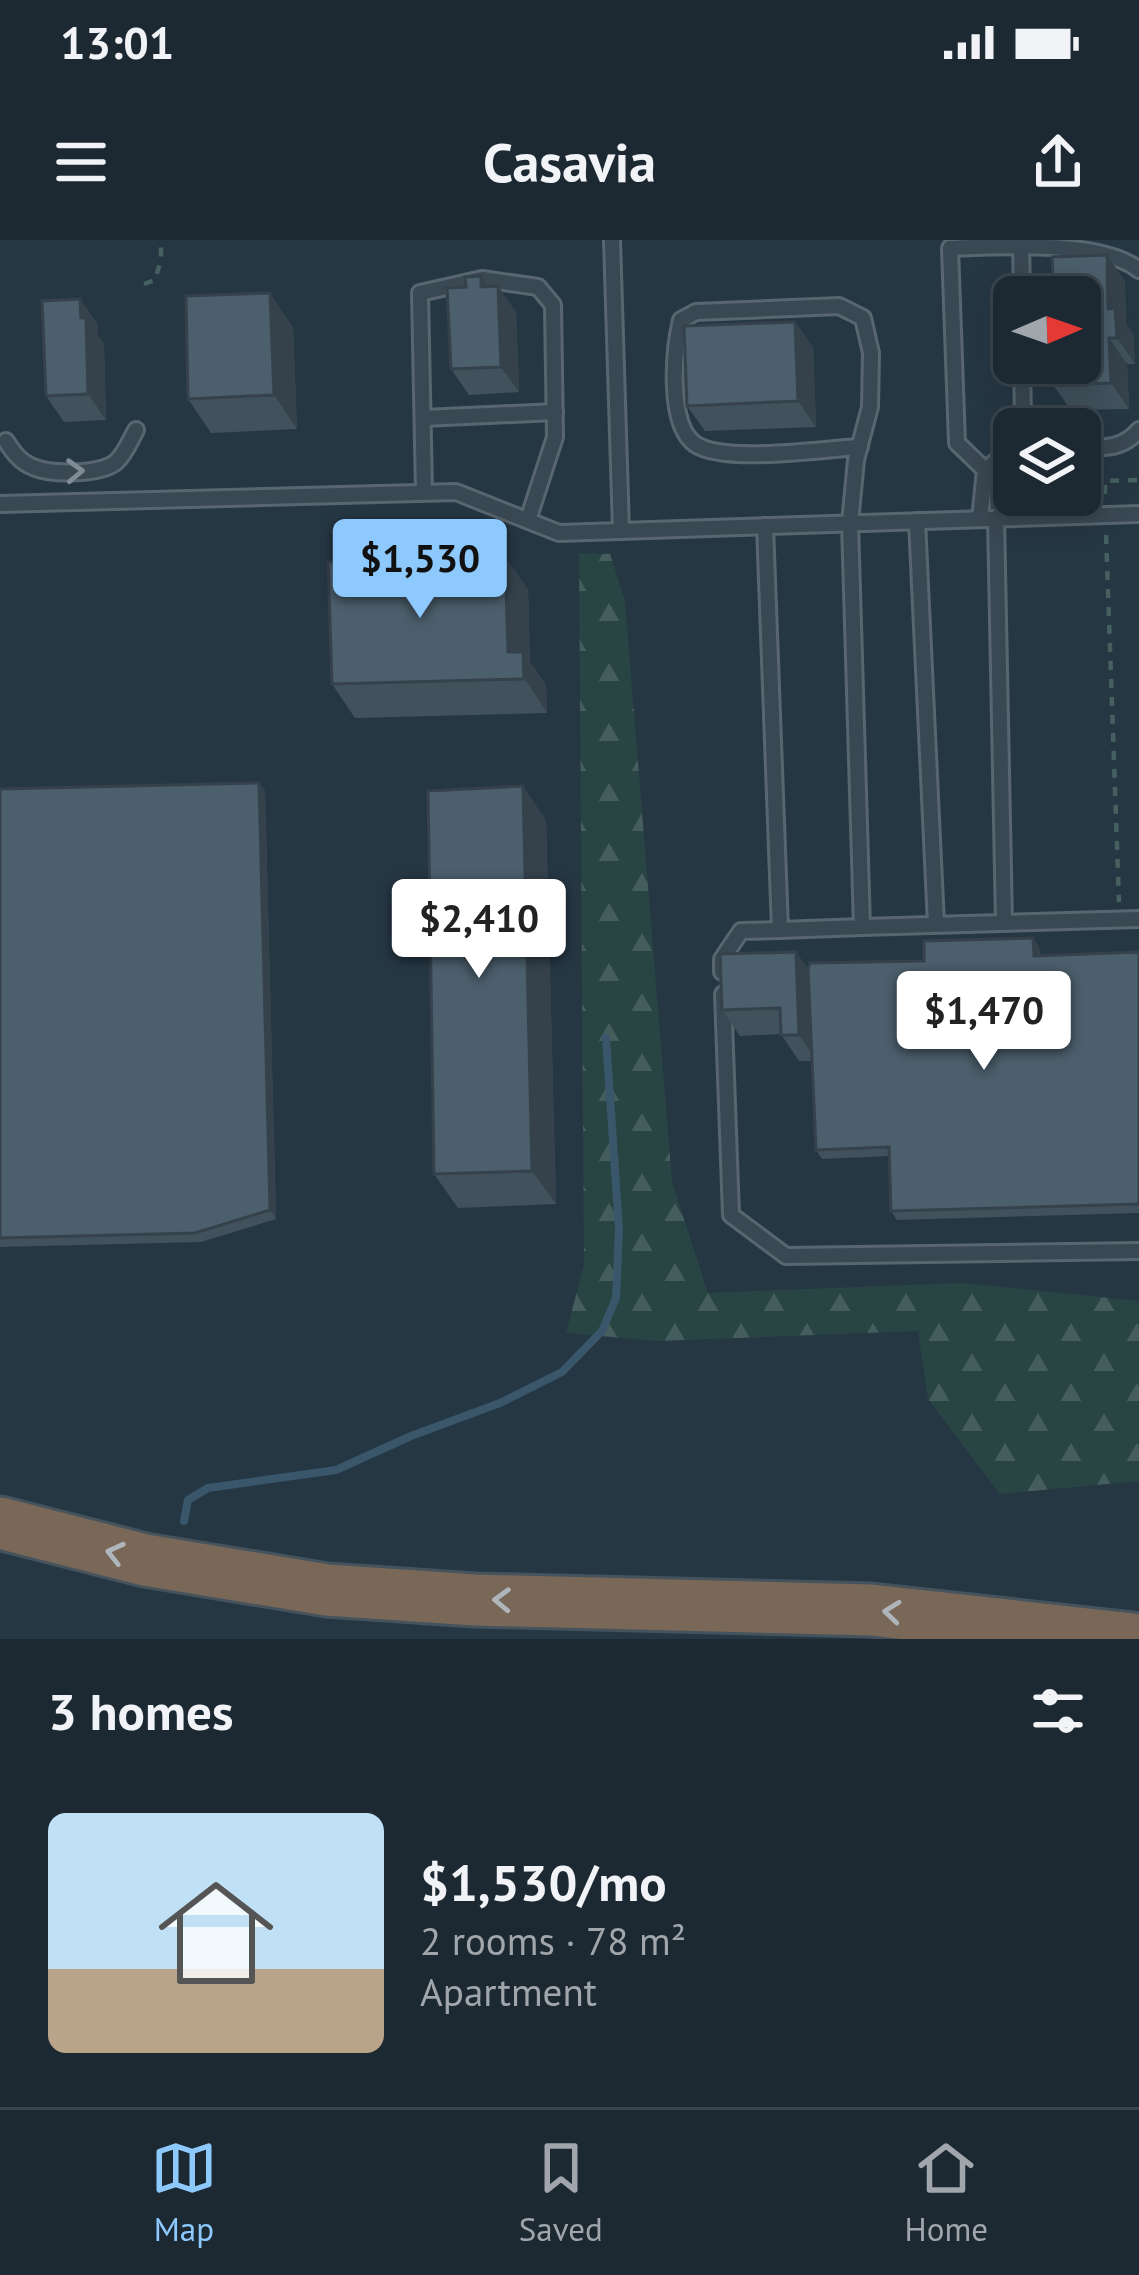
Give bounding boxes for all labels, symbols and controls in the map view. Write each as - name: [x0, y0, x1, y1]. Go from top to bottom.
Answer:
- text: 13:01: [60, 13, 174, 71]
- text: Casavia: [483, 127, 656, 197]
- icon: menu: [48, 129, 114, 195]
- icon: share: [1025, 129, 1091, 195]
- north arrow: [993, 276, 1101, 384]
- map controls: [993, 276, 1101, 516]
- button: layers: [993, 408, 1101, 516]
- one-way arrow: [66, 458, 85, 484]
- pin: $1,530: [322, 519, 518, 621]
- text: $1,530: [360, 532, 480, 583]
- pin: $2,410: [381, 879, 577, 981]
- text: $2,410: [419, 892, 539, 943]
- pin: $1,470: [886, 971, 1082, 1073]
- text: $1,470: [924, 984, 1044, 1035]
- one-way arrow: [106, 1542, 126, 1567]
- one-way arrow: [492, 1588, 511, 1614]
- one-way arrow: [882, 1600, 901, 1626]
- text: 3 homes: [48, 1678, 234, 1744]
- icon: filters: [1025, 1678, 1091, 1744]
- text: $1,530/mo: [420, 1849, 667, 1915]
- icon: home: [144, 1861, 288, 2005]
- text: 2 rooms · 78 m²: [420, 1915, 686, 1966]
- text: Apartment: [420, 1966, 597, 2017]
- tab: Map: [151, 2135, 217, 2250]
- tab: Saved: [519, 2135, 603, 2250]
- tab: Home: [905, 2135, 988, 2250]

